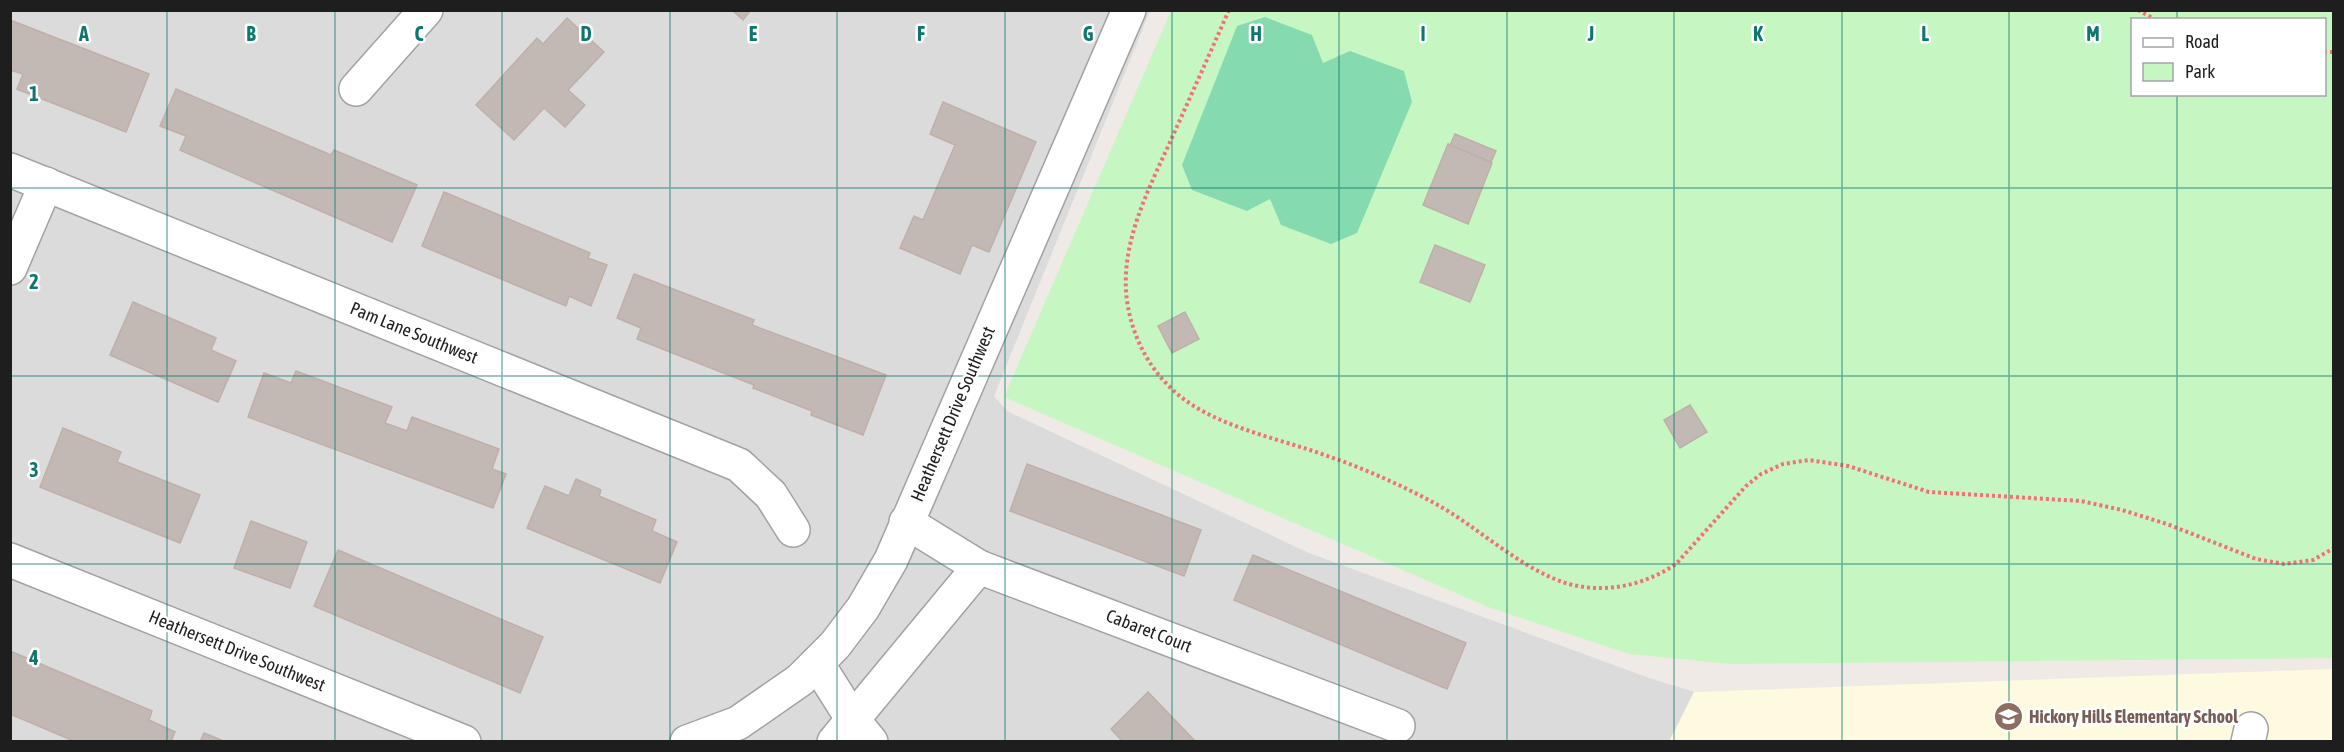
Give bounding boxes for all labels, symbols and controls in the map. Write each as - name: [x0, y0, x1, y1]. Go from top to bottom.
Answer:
- legend: [2131, 18, 2326, 96]
- text: A: [78, 22, 89, 45]
- text: B: [246, 22, 256, 45]
- text: C: [415, 22, 424, 45]
- text: D: [580, 22, 592, 45]
- text: E: [749, 22, 758, 45]
- text: F: [917, 22, 925, 45]
- text: G: [1083, 22, 1094, 45]
- text: H: [1250, 22, 1262, 45]
- text: I: [1420, 22, 1426, 45]
- text: J: [1587, 22, 1594, 45]
- text: K: [1753, 22, 1763, 45]
- text: L: [1921, 22, 1929, 45]
- text: M: [2086, 22, 2100, 45]
- text: Road: [2185, 31, 2219, 52]
- text: Park: [2185, 61, 2215, 82]
- text: 1: [29, 82, 39, 105]
- text: 2: [29, 270, 39, 293]
- street label: Pam Lane Southwest: [347, 297, 481, 368]
- street label: Heathersett Drive Southwest: [906, 323, 999, 504]
- text: 3: [29, 458, 39, 481]
- street label: Cabaret Court: [1103, 605, 1195, 656]
- street label: Heathersett Drive Southwest: [146, 606, 328, 695]
- text: 4: [28, 646, 39, 669]
- school or university icon: Hickory Hills Elementary School: [1992, 701, 2024, 733]
- place label: Hickory Hills Elementary School: [2029, 706, 2238, 727]

